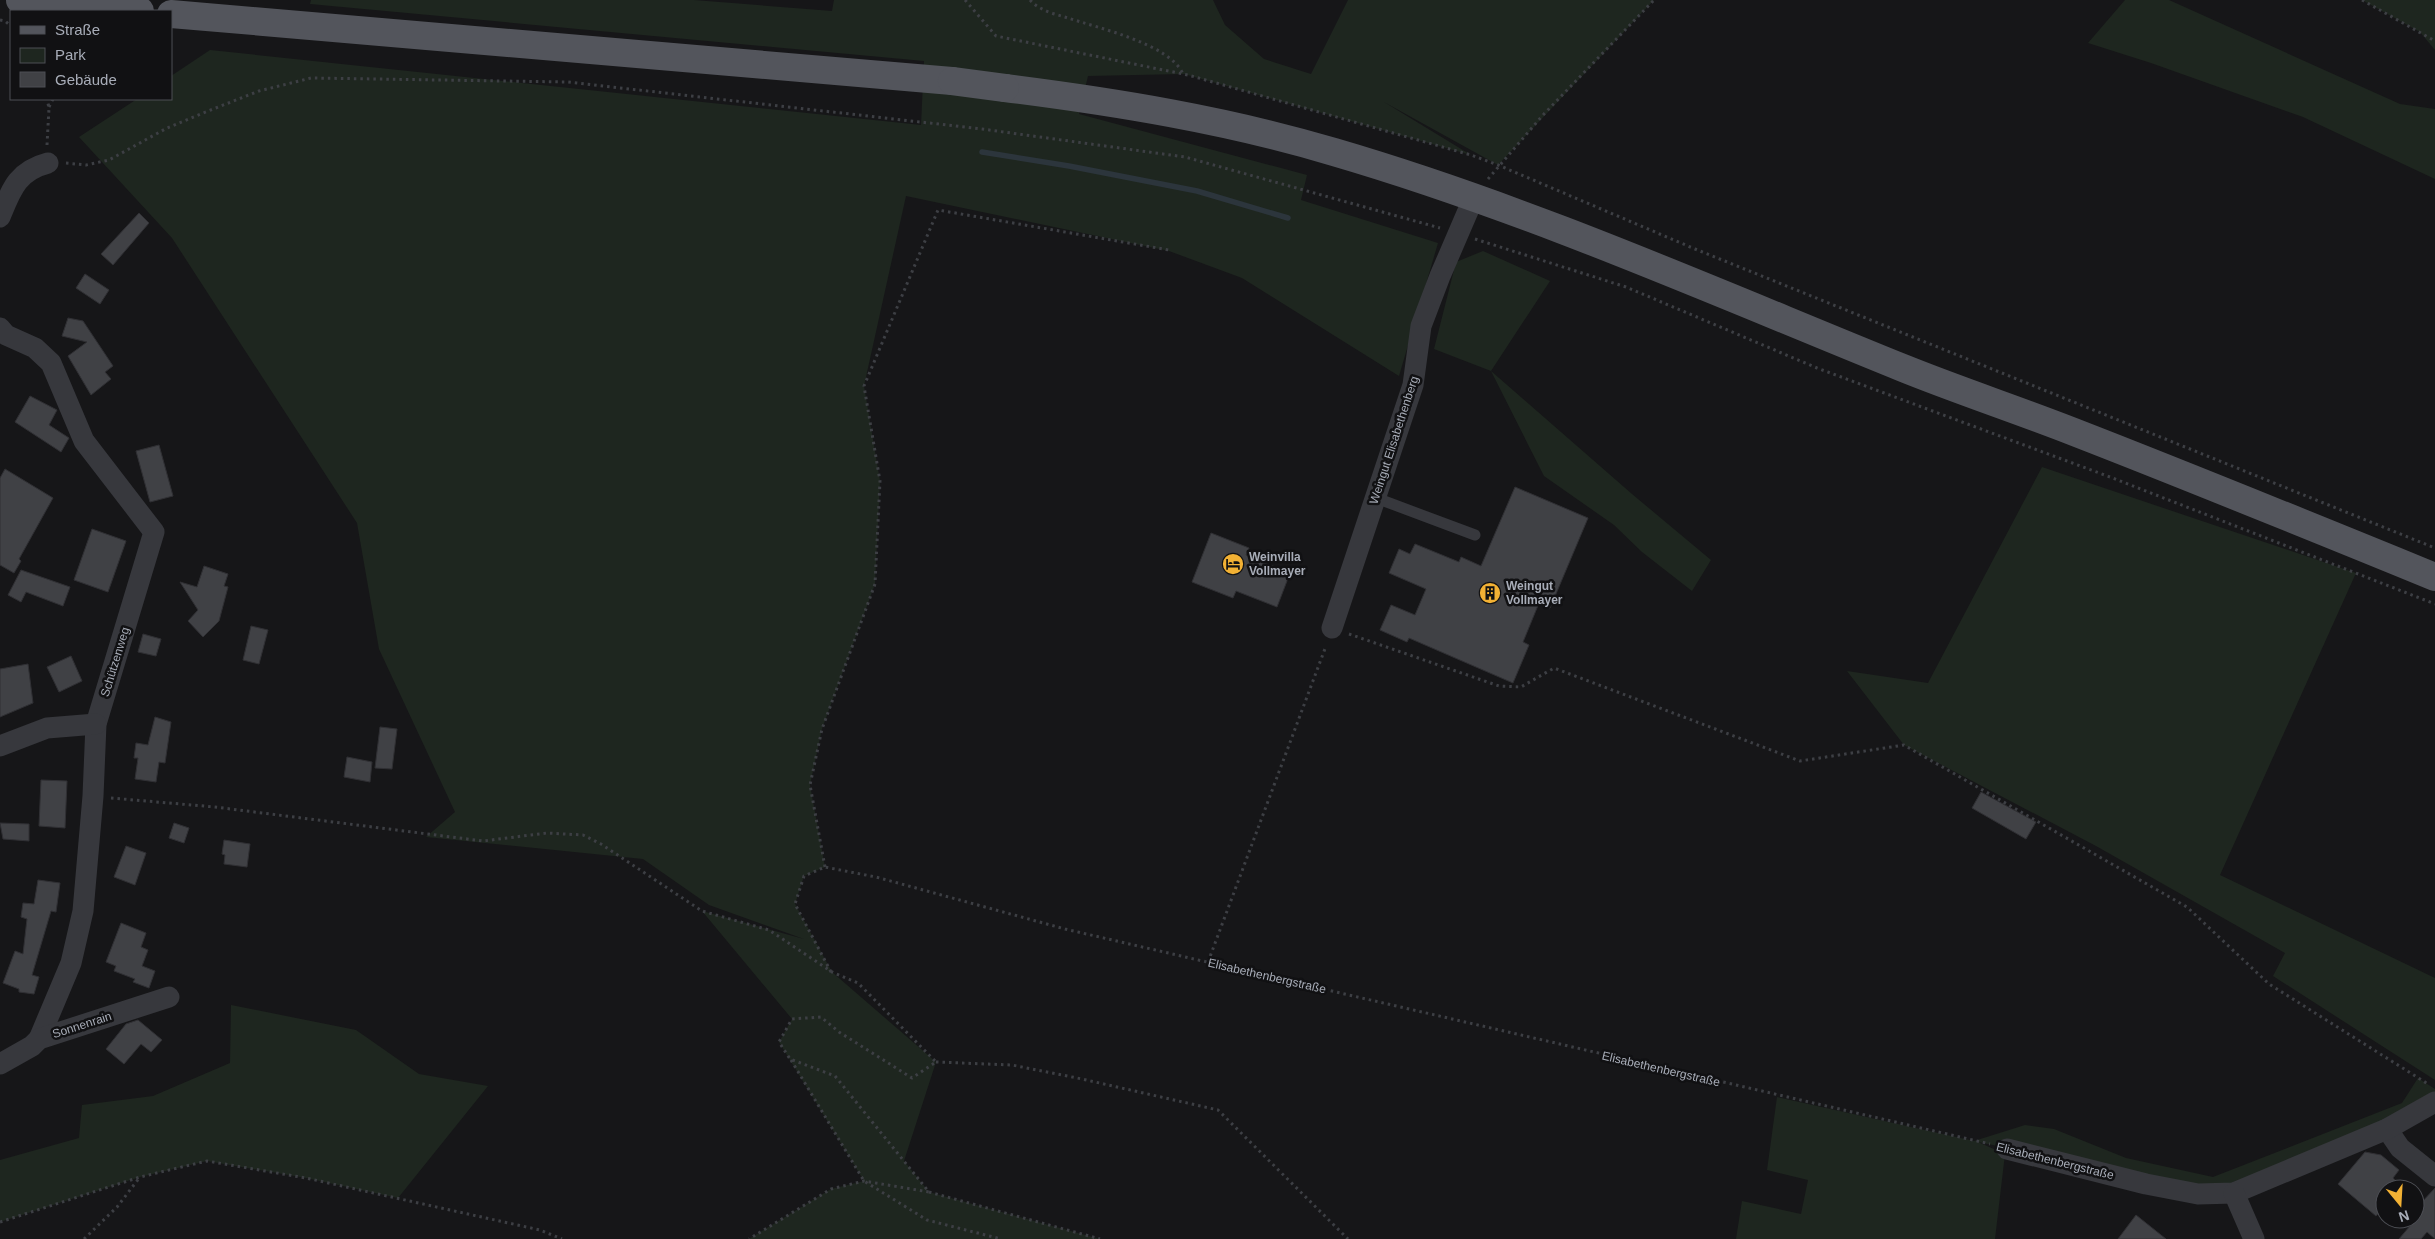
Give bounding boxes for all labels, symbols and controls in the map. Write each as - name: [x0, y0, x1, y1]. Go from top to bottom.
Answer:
- legend: [10, 10, 172, 100]
- text: Straße: [55, 21, 100, 38]
- text: Park: [55, 46, 86, 63]
- text: Gebäude: [55, 71, 117, 88]
- street label: Weingut Elisabethenberg: [1367, 374, 1421, 506]
- place label: Weinvilla Vollmayer: [1249, 550, 1306, 578]
- hotel icon: Weinvilla Vollmayer: [1221, 552, 1245, 576]
- place label: Weingut Vollmayer: [1506, 579, 1563, 607]
- building icon: Weingut Vollmayer: [1478, 581, 1502, 605]
- street label: Schützenweg: [98, 626, 132, 698]
- street label: Elisabethenbergstraße: [1207, 956, 1328, 996]
- street label: Sonnenrain: [51, 1009, 113, 1041]
- street label: Elisabethenbergstraße: [1601, 1049, 1722, 1089]
- street label: Elisabethenbergstraße: [1995, 1140, 2116, 1182]
- north arrow: [2375, 1179, 2425, 1229]
- text: N: [2397, 1207, 2411, 1226]

